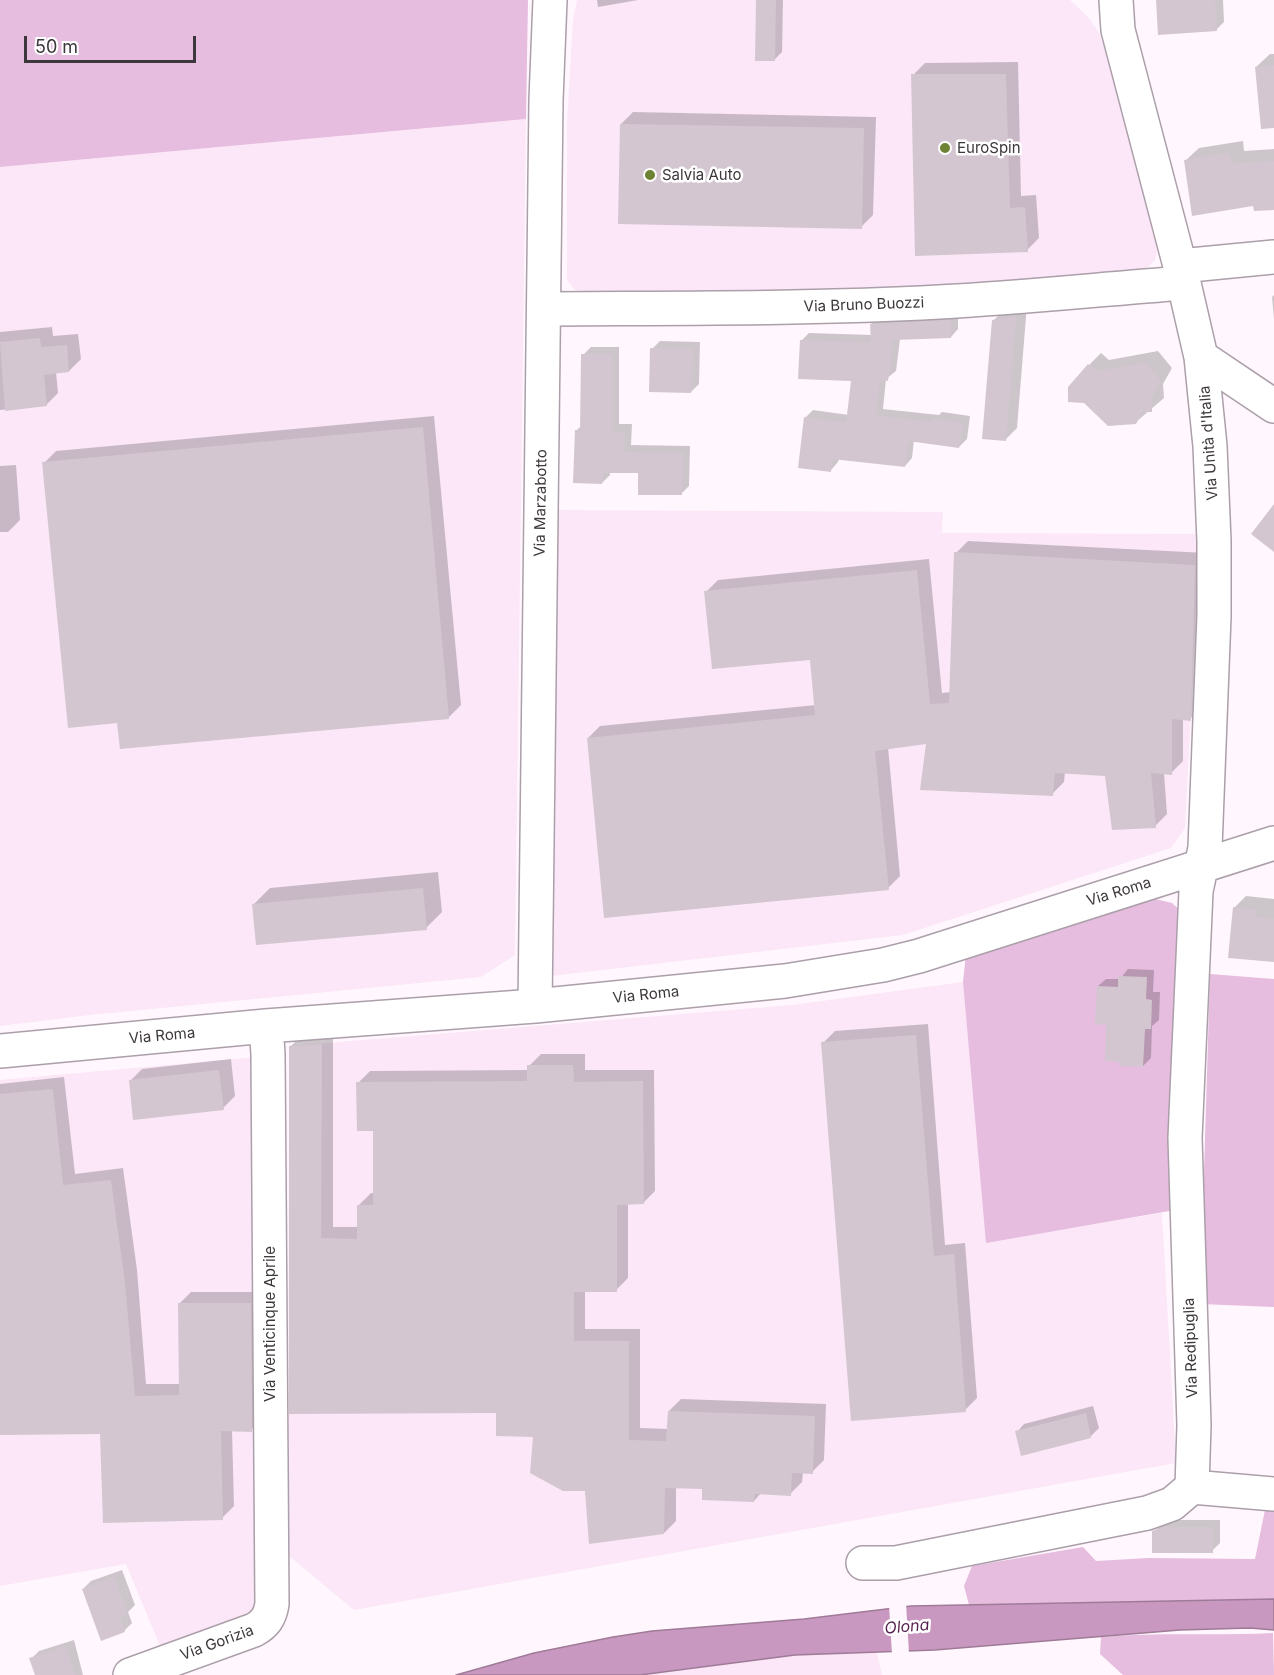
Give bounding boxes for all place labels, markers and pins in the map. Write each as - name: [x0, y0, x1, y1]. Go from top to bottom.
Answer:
- place label: EuroSpin: [957, 139, 1021, 157]
- marker: EuroSpin: [938, 141, 952, 155]
- place label: Salvia Auto: [662, 166, 741, 184]
- marker: Salvia Auto: [643, 168, 657, 182]

